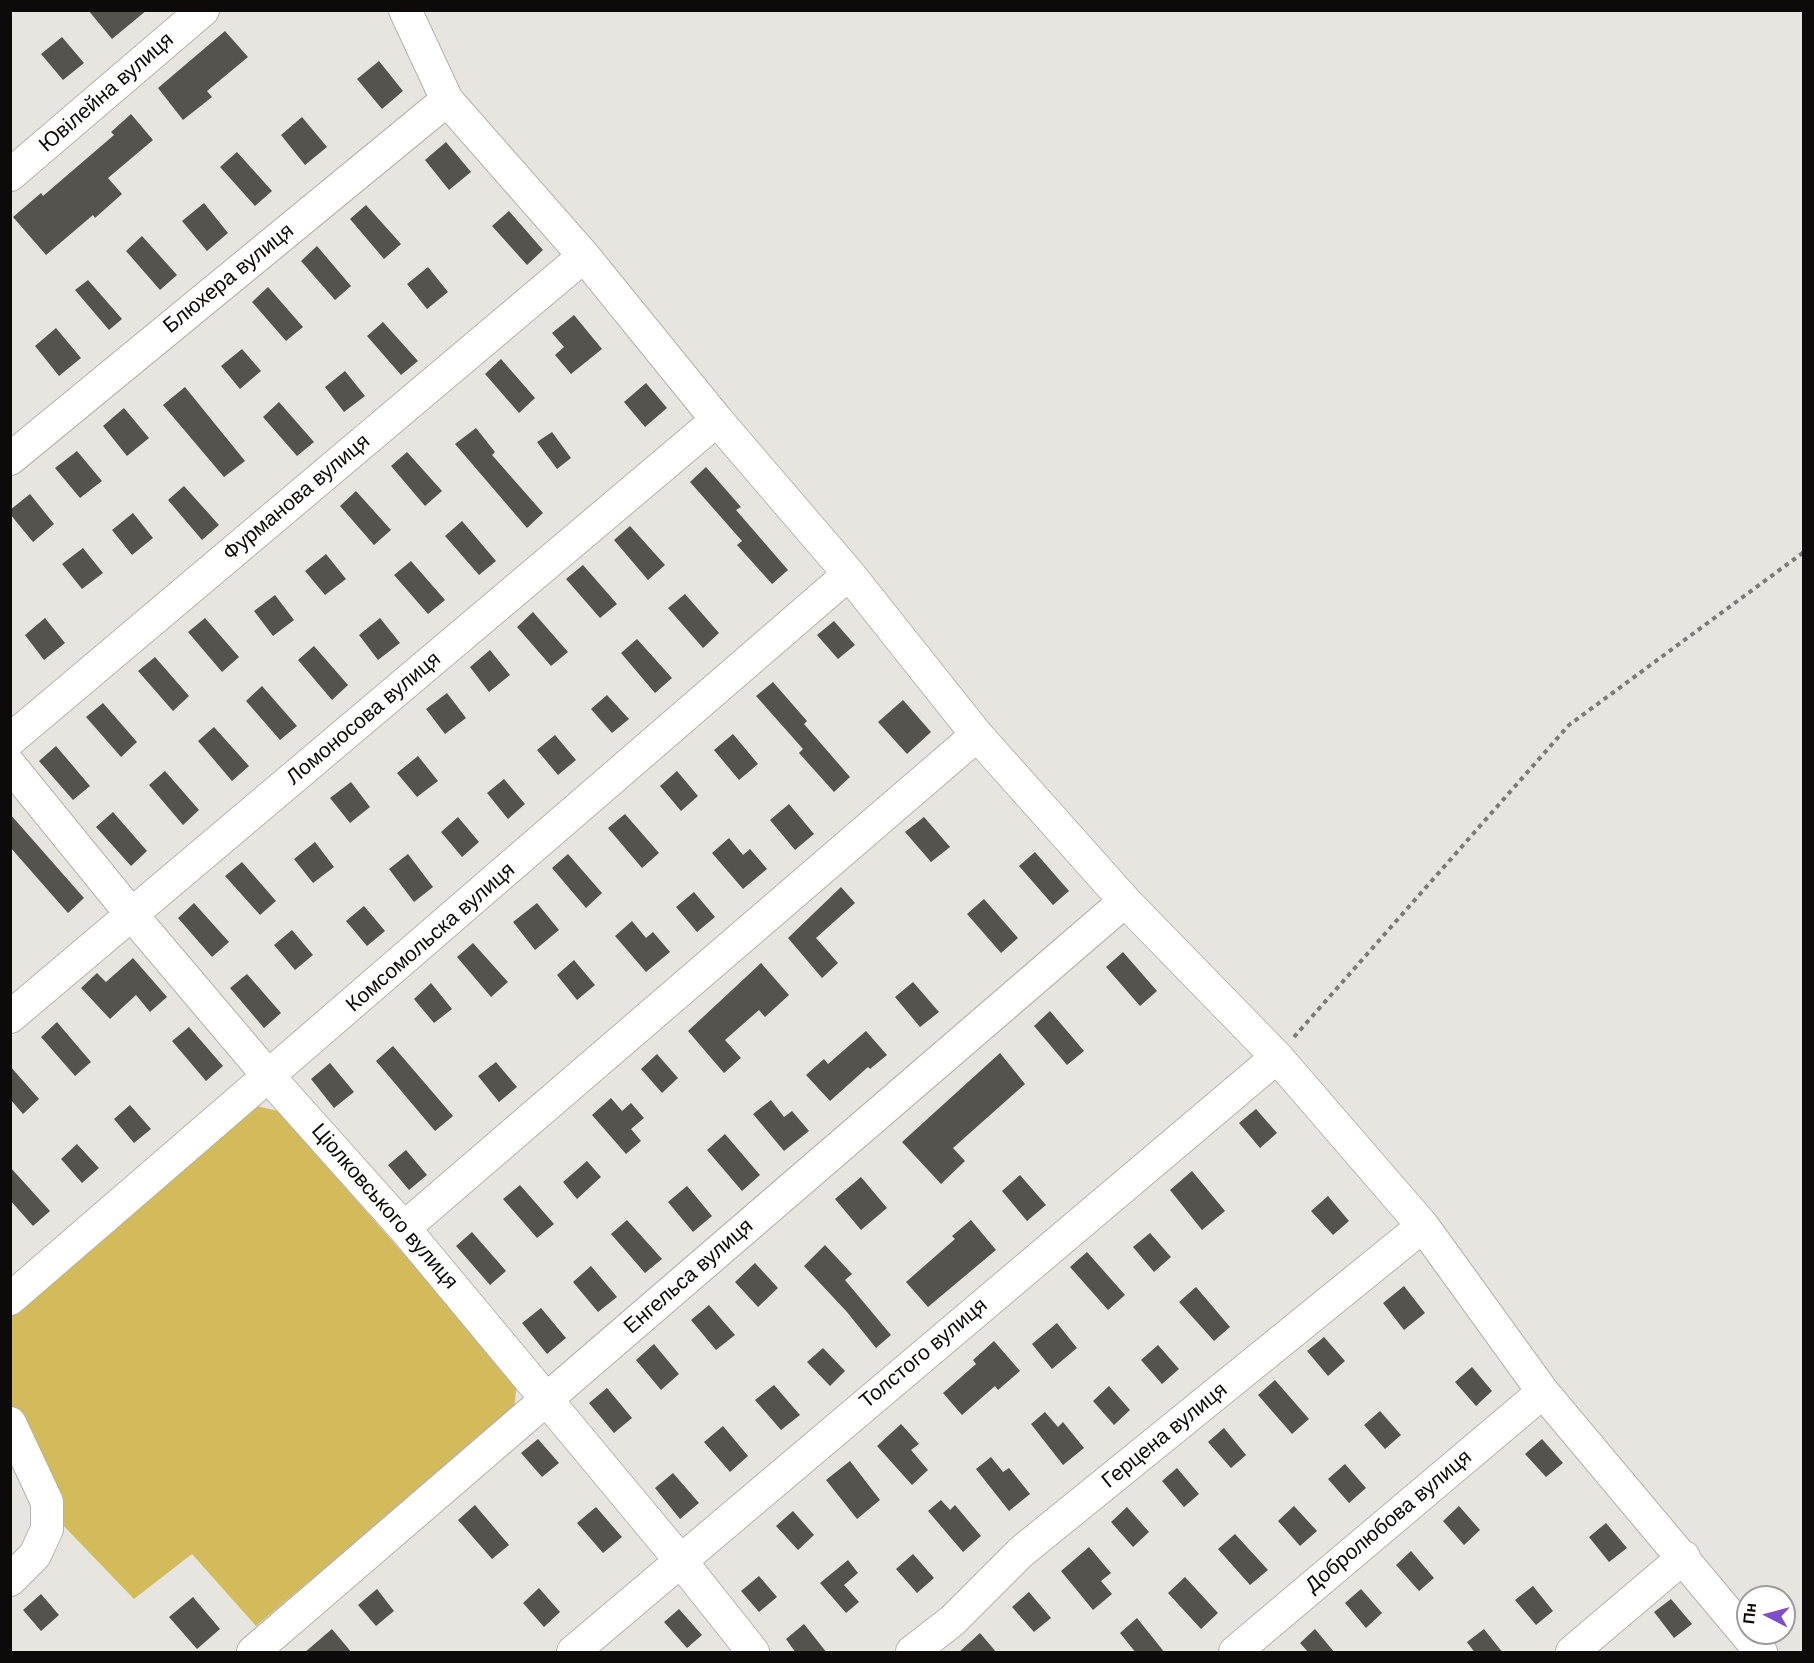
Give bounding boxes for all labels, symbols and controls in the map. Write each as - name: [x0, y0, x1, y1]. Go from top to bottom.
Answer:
- street label: Ювілейна вулиця: [35, 28, 179, 158]
- street label: Блюхера вулиця: [159, 219, 299, 339]
- street label: Фурманова вулиця: [219, 429, 375, 567]
- street label: Ломоносова вулиця: [282, 647, 446, 791]
- street label: Комсомольска вулиця: [342, 858, 520, 1018]
- street label: Ціолковського вулиця: [305, 1119, 463, 1295]
- street label: Енгельса вулиця: [619, 1214, 759, 1340]
- street label: Толстого вулиця: [855, 1293, 993, 1415]
- street label: Герцена вулиця: [1097, 1378, 1233, 1494]
- street label: Добролюбова вулиця: [1301, 1445, 1477, 1599]
- north arrow: [1736, 1585, 1796, 1645]
- text: Пн: [1738, 1602, 1761, 1625]

